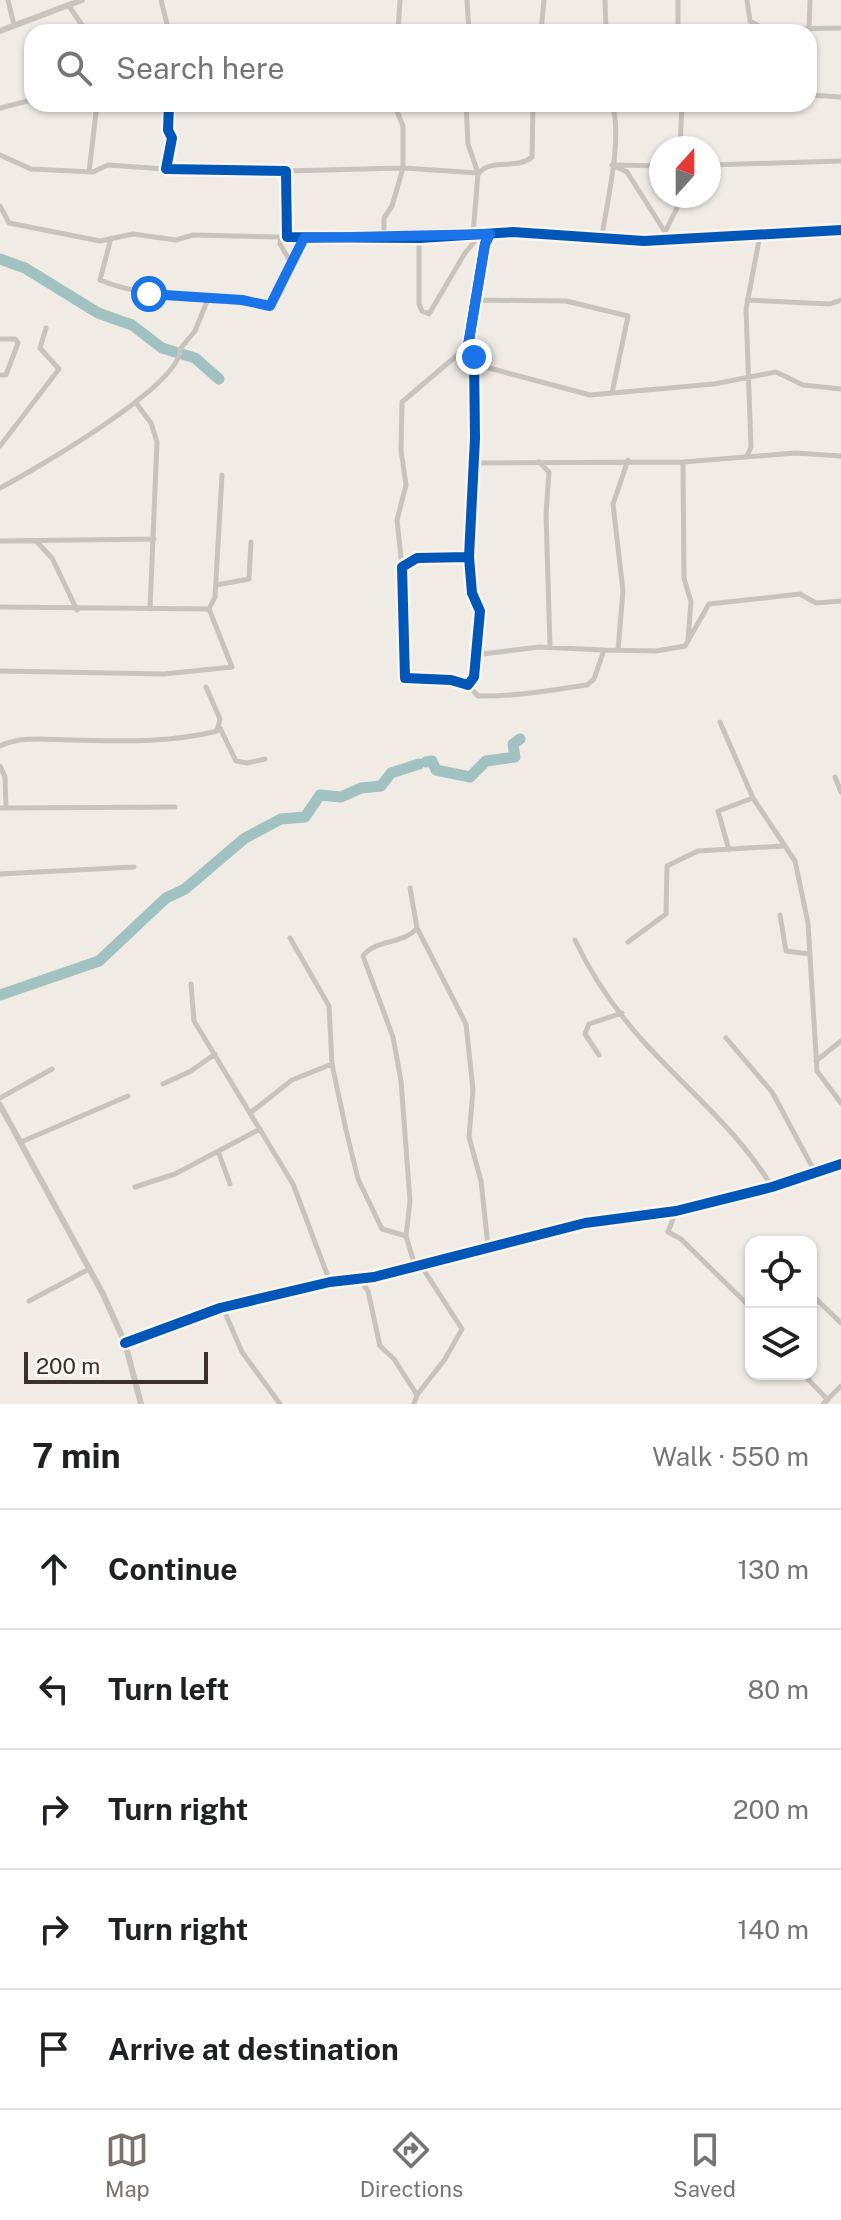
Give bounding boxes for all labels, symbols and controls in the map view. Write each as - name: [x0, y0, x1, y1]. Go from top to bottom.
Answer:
- search box: [24, 24, 817, 112]
- icon: search: [52, 46, 96, 90]
- text: Search here: [116, 50, 284, 86]
- north arrow: [649, 136, 721, 208]
- route start: [131, 276, 167, 312]
- route end: [456, 339, 492, 375]
- map controls: [745, 1236, 817, 1380]
- button: locate: [745, 1236, 817, 1308]
- button: layers: [745, 1308, 817, 1380]
- scale bar: [24, 1348, 208, 1384]
- text: 200 m: [36, 1353, 100, 1379]
- text: 7 min: [32, 1436, 121, 1476]
- text: Walk · 550 m: [652, 1441, 809, 1472]
- icon: ahead: [32, 1547, 76, 1591]
- text: Continue: [108, 1551, 238, 1587]
- text: 130 m: [737, 1554, 809, 1585]
- icon: left: [32, 1667, 76, 1711]
- text: Turn left: [108, 1671, 229, 1707]
- text: 80 m: [748, 1674, 809, 1705]
- icon: right: [32, 1787, 76, 1831]
- text: Turn right: [108, 1791, 248, 1827]
- text: 200 m: [733, 1794, 809, 1825]
- icon: right: [32, 1907, 76, 1951]
- text: Turn right: [108, 1911, 248, 1947]
- text: 140 m: [737, 1914, 809, 1945]
- icon: arrive: [32, 2027, 76, 2071]
- text: Arrive at destination: [108, 2031, 399, 2067]
- tab: Map: [105, 2128, 150, 2202]
- tab: Directions: [360, 2128, 463, 2202]
- tab: Saved: [673, 2128, 736, 2202]

